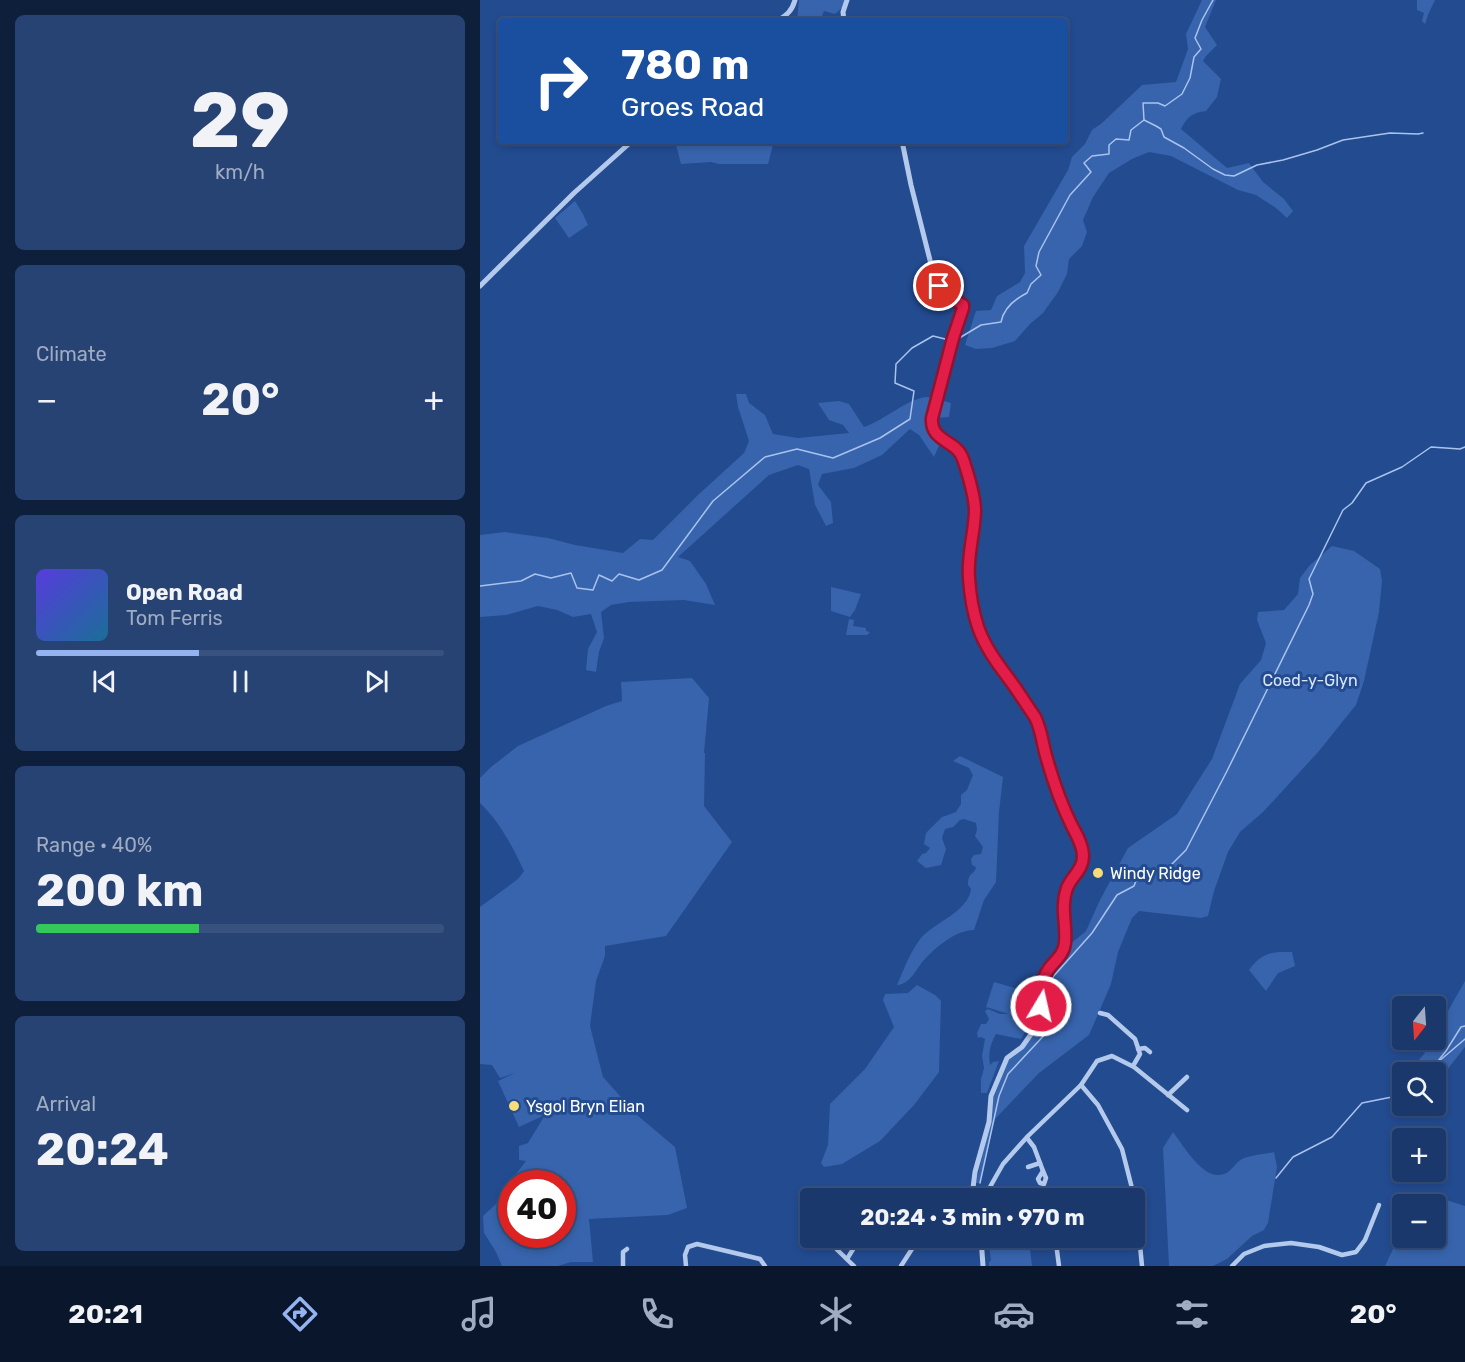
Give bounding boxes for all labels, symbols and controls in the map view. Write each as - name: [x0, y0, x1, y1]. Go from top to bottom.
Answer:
- text: 780 m: [621, 40, 749, 90]
- icon: right: [522, 42, 600, 120]
- text: 29: [190, 74, 290, 167]
- text: Groes Road: [621, 91, 764, 123]
- text: km/h: [215, 160, 265, 184]
- pin: [913, 260, 964, 311]
- icon: arrive: [922, 269, 955, 302]
- text: Climate: [36, 342, 107, 366]
- text: 20°: [201, 373, 280, 426]
- text: −: [36, 380, 57, 419]
- text: +: [423, 380, 444, 419]
- text: Open Road: [126, 579, 243, 606]
- text: Tom Ferris: [126, 606, 223, 630]
- icon: previous: [88, 665, 121, 698]
- icon: pause: [224, 665, 257, 698]
- icon: next: [360, 665, 393, 698]
- park label: Coed-y-Glyn: [1262, 671, 1358, 690]
- text: Range · 40%: [36, 833, 152, 857]
- text: 200 km: [36, 864, 204, 917]
- place label: Windy Ridge: [1110, 864, 1201, 883]
- marker: Windy Ridge: [1091, 866, 1105, 880]
- position arrow: [1009, 974, 1073, 1038]
- north arrow: [1392, 996, 1446, 1050]
- map controls: [1392, 996, 1446, 1248]
- button: search: [1392, 1062, 1446, 1116]
- text: Arrival: [36, 1092, 96, 1116]
- place label: Ysgol Bryn Elian: [526, 1097, 645, 1116]
- marker: Ysgol Bryn Elian: [507, 1099, 521, 1113]
- text: 20:24: [36, 1123, 169, 1176]
- button: +: [1392, 1128, 1446, 1182]
- speed limit sign: 40: [498, 1170, 576, 1248]
- button: −: [1392, 1194, 1446, 1248]
- text: 20:24 · 3 min · 970 m: [860, 1204, 1085, 1231]
- icon: directions: [279, 1293, 321, 1335]
- icon: music: [458, 1293, 500, 1335]
- icon: phone: [636, 1293, 678, 1335]
- icon: climate: [815, 1293, 857, 1335]
- icon: car: [993, 1293, 1035, 1335]
- icon: filters: [1171, 1293, 1213, 1335]
- text: 20:21: [68, 1298, 143, 1330]
- text: 20°: [1350, 1298, 1397, 1330]

